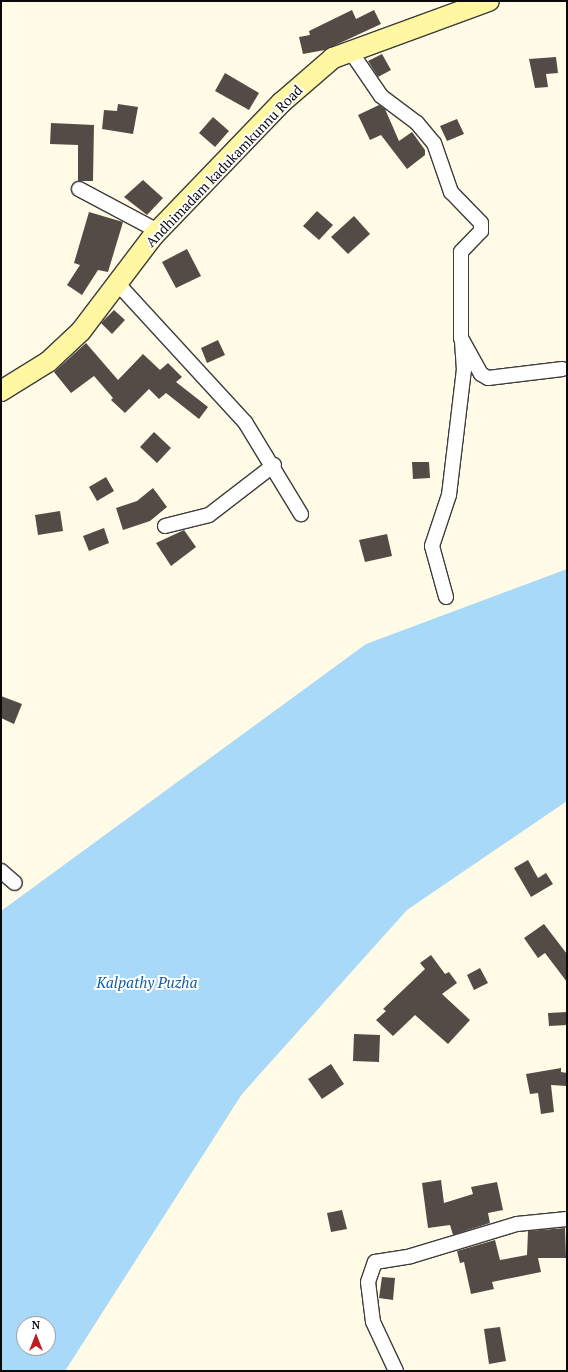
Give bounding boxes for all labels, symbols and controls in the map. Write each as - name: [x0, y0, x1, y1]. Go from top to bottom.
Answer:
- street label: Andhimadam kadukamkunnu Road: [142, 82, 306, 250]
- water label: Kalpathy Puzha: [97, 974, 197, 992]
- north arrow: [16, 1316, 56, 1356]
- text: N: [32, 1318, 40, 1332]

